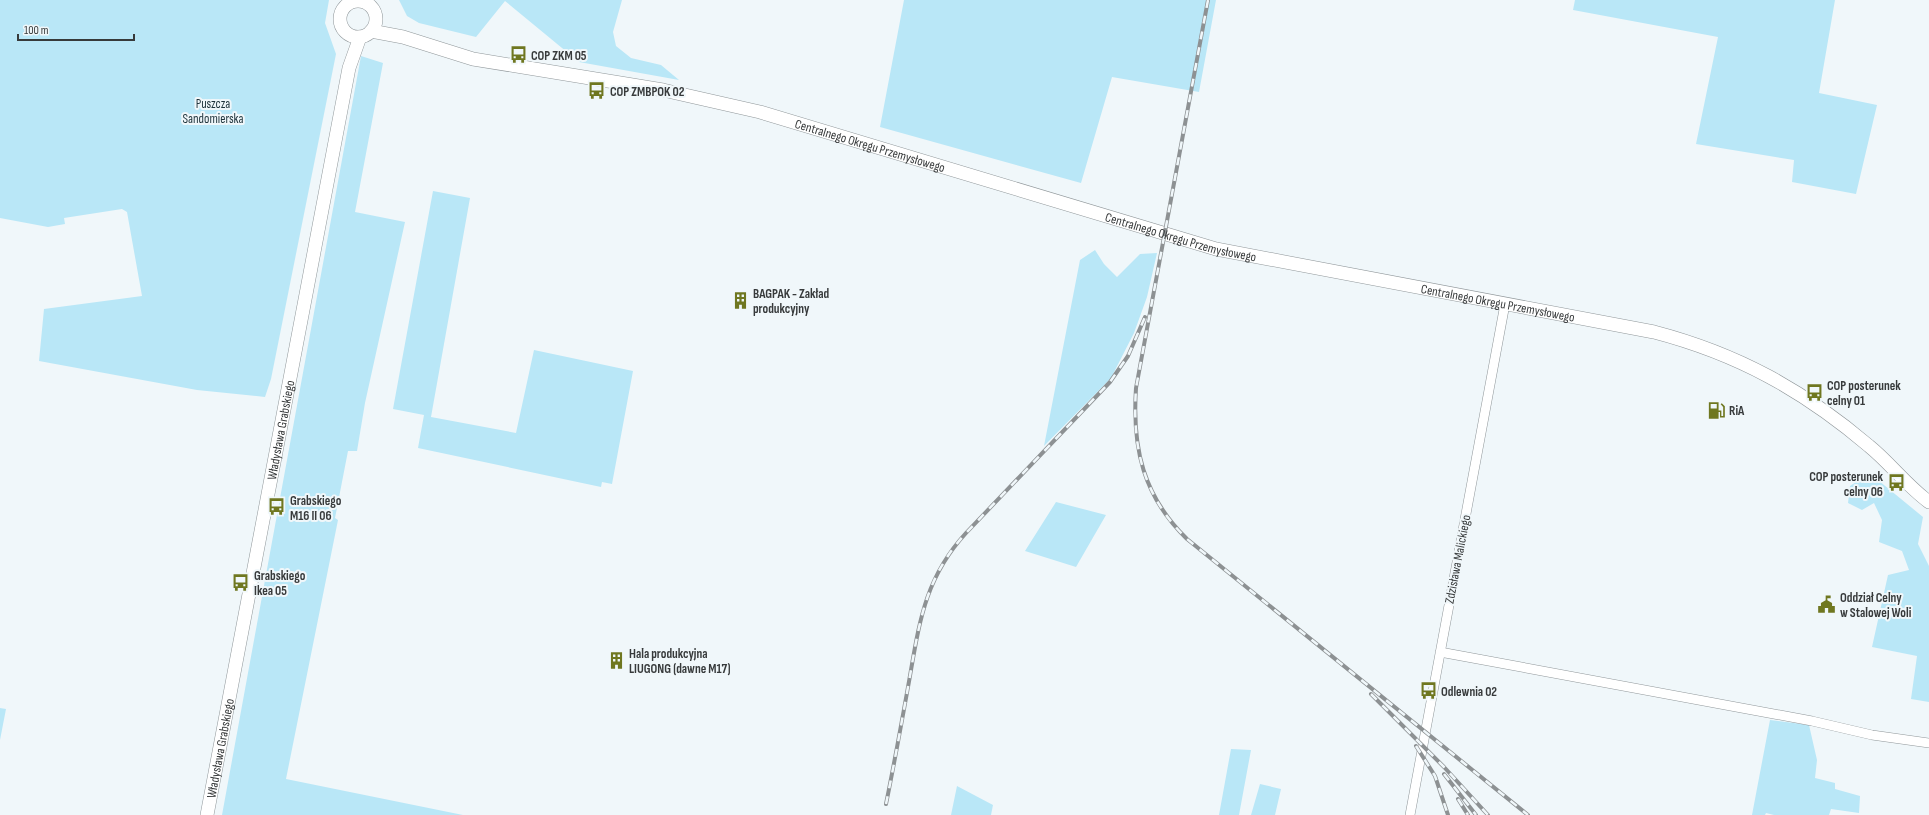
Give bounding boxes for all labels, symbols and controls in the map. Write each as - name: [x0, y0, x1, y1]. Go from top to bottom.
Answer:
- scale bar: [18, 16, 134, 42]
- text: 100 m: [24, 23, 49, 38]
- bus stop icon: COP ZKM 05: [508, 45, 528, 65]
- place label: COP ZKM 05: [531, 48, 587, 64]
- bus stop icon: COP ZMBPOK 02: [587, 81, 607, 101]
- place label: COP ZMBPOK 02: [610, 84, 685, 100]
- park label: Puszcza Sandomierska: [182, 96, 244, 127]
- street label: Centralnego Okręgu Przemysłowego: [793, 116, 947, 176]
- street label: Centralnego Okręgu Przemysłowego: [1103, 209, 1258, 265]
- street label: Centralnego Okręgu Przemysłowego: [1420, 281, 1576, 326]
- place label: BAGPAK - Zakład produkcyjny: [753, 286, 830, 317]
- building icon: BAGPAK - Zakład produkcyjny: [730, 290, 750, 310]
- place label: COP posterunek celny 01: [1827, 378, 1901, 409]
- street label: Władysława Grabskiego: [264, 379, 298, 481]
- bus stop icon: COP posterunek celny 01: [1804, 382, 1824, 402]
- fuel station icon: RiA: [1706, 400, 1726, 420]
- place label: RiA: [1729, 403, 1745, 419]
- place label: COP posterunek celny 06: [1809, 469, 1884, 500]
- bus stop icon: COP posterunek celny 06: [1886, 473, 1906, 493]
- place label: Grabskiego M16 II 06: [290, 493, 342, 524]
- bus stop icon: Grabskiego M16 II 06: [267, 497, 287, 517]
- street label: Zdzisława Malickiego: [1442, 513, 1474, 605]
- place label: Grabskiego Ikea 05: [254, 568, 306, 599]
- bus stop icon: Grabskiego Ikea 05: [231, 572, 251, 592]
- place label: Oddział Celny w Stalowej Woli: [1840, 590, 1912, 621]
- public building icon: Oddział Celny w Stalowej Woli: [1817, 594, 1837, 614]
- place label: Hala produkcyjna LIUGONG (dawne M17): [629, 646, 731, 677]
- building icon: Hala produkcyjna LIUGONG (dawne M17): [606, 650, 626, 670]
- bus stop icon: Odlewnia 02: [1418, 681, 1438, 701]
- place label: Odlewnia 02: [1441, 684, 1497, 700]
- street label: Władysława Grabskiego: [203, 697, 238, 799]

